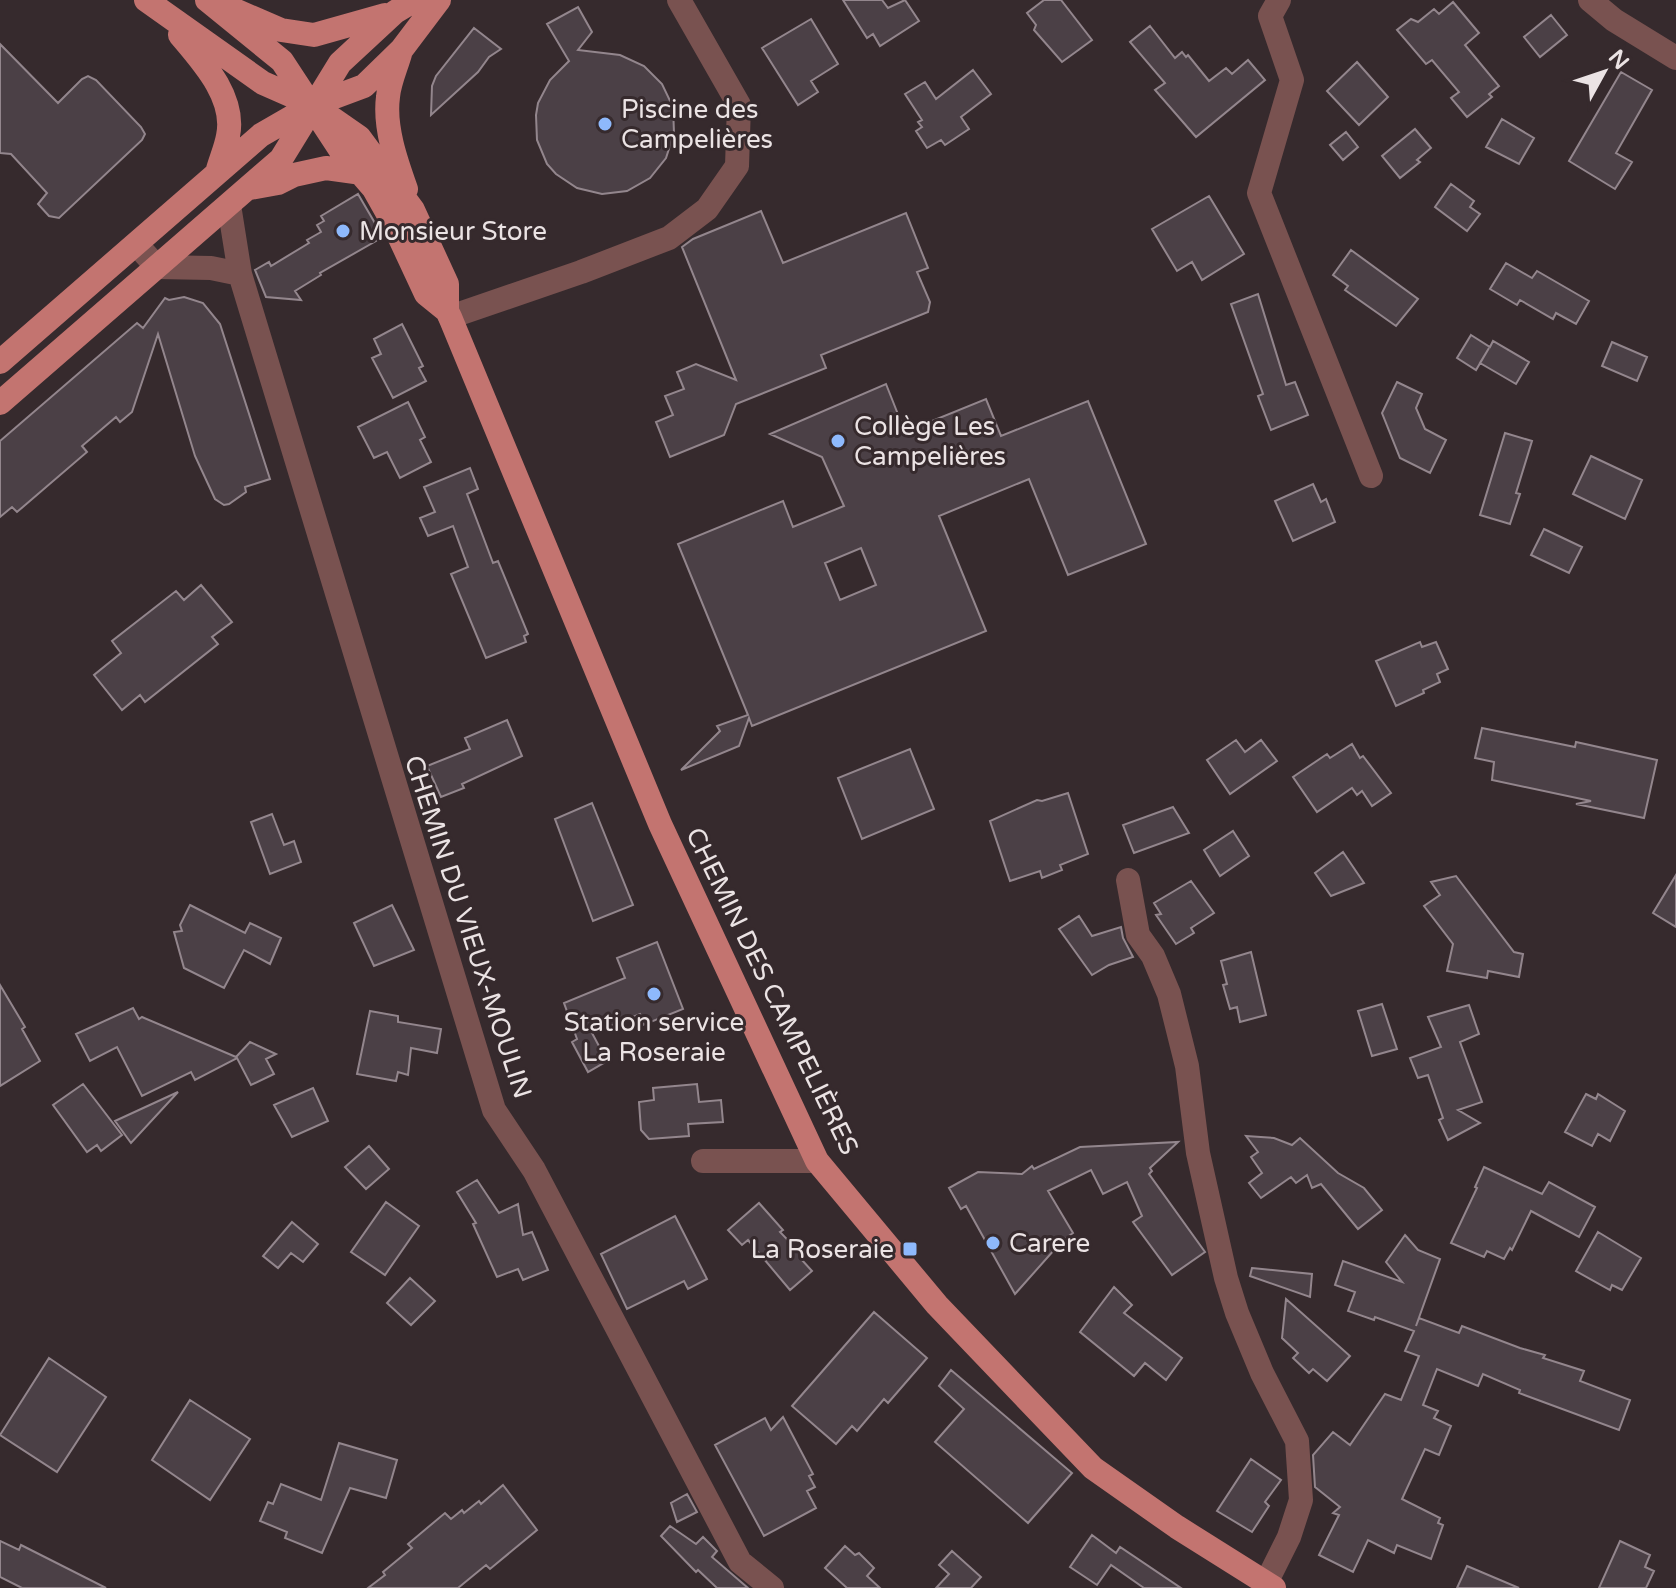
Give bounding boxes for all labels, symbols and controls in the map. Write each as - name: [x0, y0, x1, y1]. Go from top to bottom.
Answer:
- north arrow: [1564, 32, 1644, 112]
- text: N: [1603, 45, 1634, 75]
- place label: Piscine des Campelières: [621, 94, 773, 155]
- marker: Piscine des Campelières: [596, 115, 614, 133]
- place label: Monsieur Store: [359, 216, 547, 247]
- marker: Monsieur Store: [334, 222, 352, 240]
- place label: Collège Les Campelières: [854, 411, 1006, 472]
- marker: Collège Les Campelières: [829, 432, 847, 450]
- street label: CHEMIN DU VIEUX-MOULIN: [398, 752, 538, 1102]
- street label: CHEMIN DES CAMPELIÈRES: [679, 822, 865, 1160]
- marker: Station service La Roseraie: [645, 985, 663, 1003]
- place label: Station service La Roseraie: [564, 1007, 744, 1068]
- place label: Carere: [1009, 1228, 1090, 1259]
- place label: La Roseraie: [750, 1234, 894, 1265]
- marker: Carere: [984, 1234, 1002, 1252]
- marker: La Roseraie: [901, 1240, 919, 1258]

